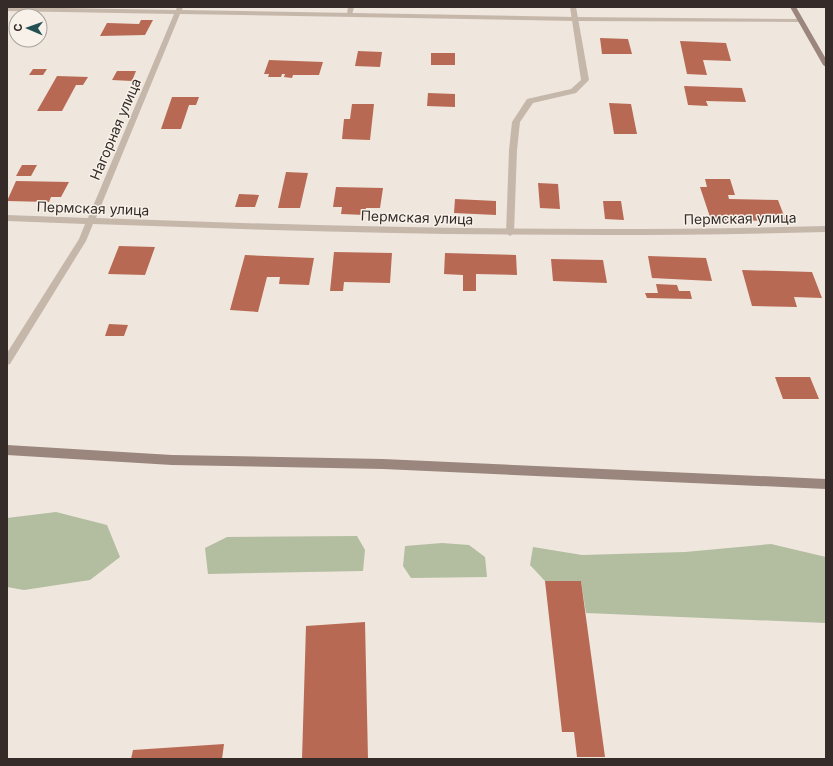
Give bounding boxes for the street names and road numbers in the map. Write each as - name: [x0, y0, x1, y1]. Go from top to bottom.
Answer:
- street label: Нагорная улица: [86, 76, 144, 182]
- street label: Пермская улица: [36, 198, 150, 218]
- street label: Пермская улица: [360, 207, 474, 227]
- street label: Пермская улица: [683, 209, 797, 227]

